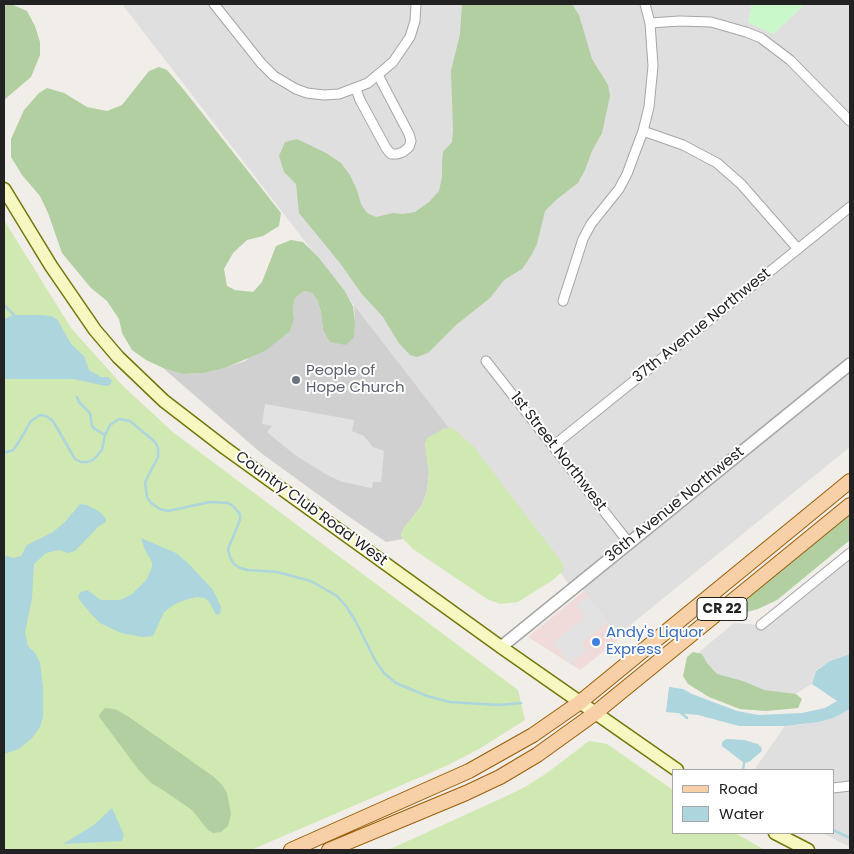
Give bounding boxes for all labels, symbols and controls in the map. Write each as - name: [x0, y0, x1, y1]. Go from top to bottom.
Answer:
- street label: 37th Avenue Northwest: [629, 265, 775, 387]
- place label: People of Hope Church: [306, 362, 405, 397]
- marker: People of Hope Church: [290, 374, 302, 386]
- street label: 1st Street Northwest: [506, 389, 610, 515]
- street label: 36th Avenue Northwest: [602, 443, 748, 567]
- street label: Country Club Road West: [232, 448, 390, 570]
- road number: CR 22: [697, 598, 747, 620]
- place label: Andy's Liquor Express: [606, 624, 704, 659]
- marker: Andy's Liquor Express: [590, 636, 602, 648]
- legend: [672, 769, 834, 834]
- text: Road: [719, 778, 758, 799]
- text: Water: [719, 803, 764, 824]

